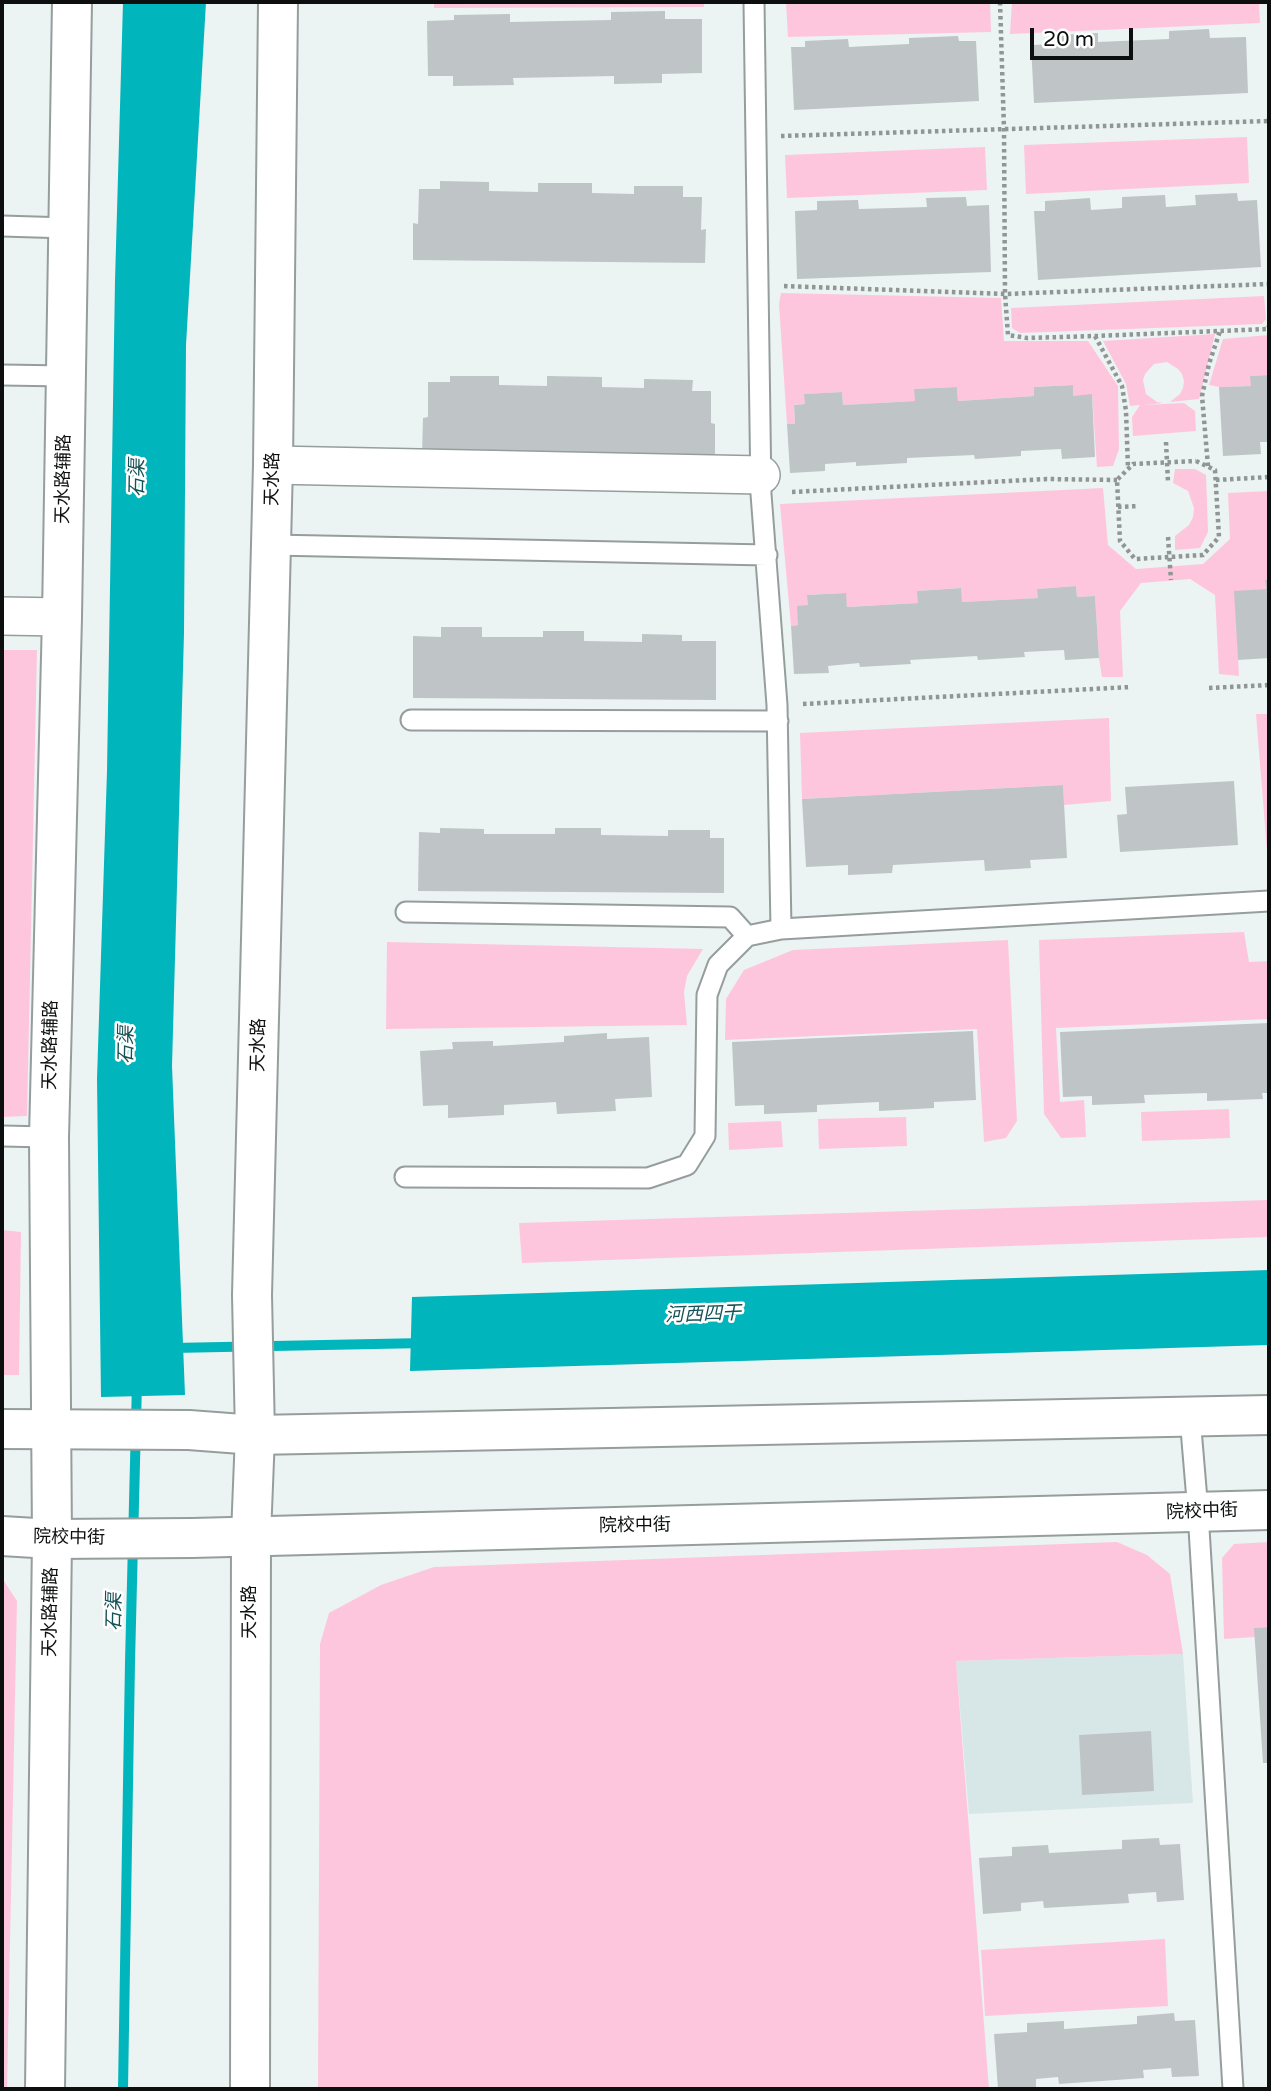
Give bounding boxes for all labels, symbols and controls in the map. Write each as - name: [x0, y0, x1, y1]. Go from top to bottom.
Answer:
- scale bar: [1033, 14, 1136, 58]
- text: 20 m: [1043, 27, 1094, 52]
- street label: 天水路辅路: [52, 434, 76, 524]
- street label: 天水路: [262, 452, 284, 506]
- water label: 石渠: [126, 459, 150, 497]
- street label: 天水路辅路: [39, 1000, 63, 1090]
- street label: 天水路: [248, 1018, 270, 1072]
- water label: 石渠: [115, 1026, 139, 1064]
- water label: 河西四干: [665, 1302, 741, 1328]
- street label: 院校中街: [1166, 1500, 1238, 1524]
- street label: 院校中街: [599, 1515, 671, 1537]
- street label: 院校中街: [33, 1527, 105, 1549]
- street label: 天水路辅路: [39, 1567, 63, 1657]
- street label: 天水路: [239, 1585, 261, 1639]
- water label: 石渠: [103, 1593, 127, 1631]

